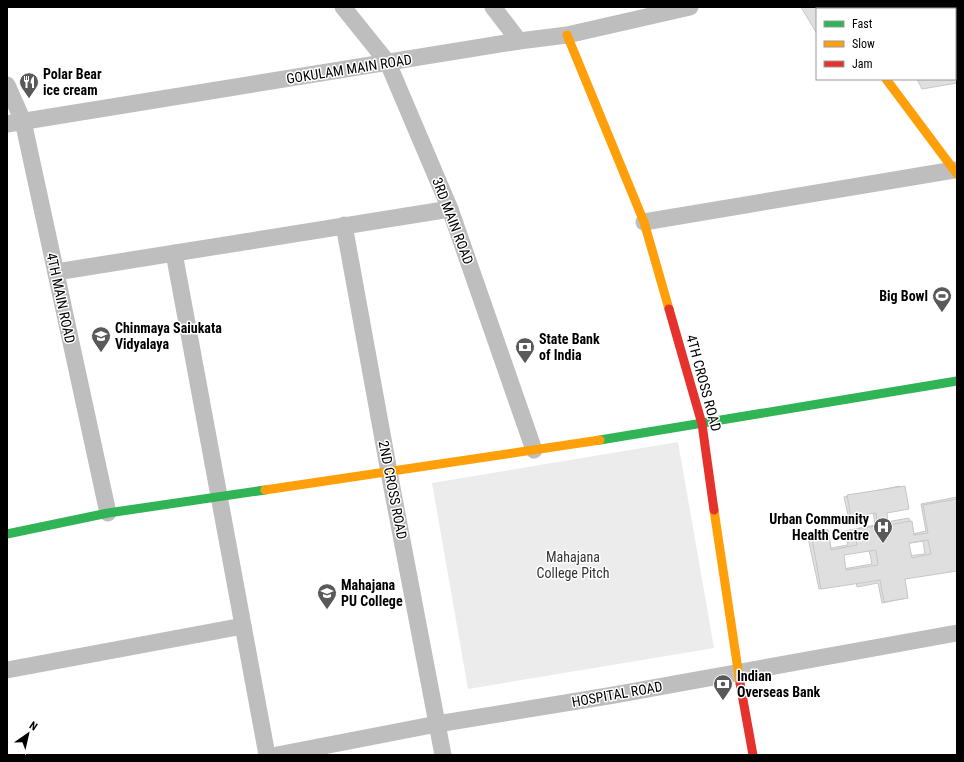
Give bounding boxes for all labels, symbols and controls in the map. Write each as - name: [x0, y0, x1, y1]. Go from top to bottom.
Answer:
- legend: [816, 8, 956, 80]
- text: Fast: [852, 17, 873, 31]
- text: Slow: [852, 37, 875, 51]
- street label: GOKULAM MAIN ROAD: [285, 51, 413, 87]
- text: Jam: [852, 57, 873, 71]
- place label: Polar Bear ice cream: [43, 66, 102, 98]
- restaurant icon: Polar Bear ice cream: [18, 71, 40, 99]
- street label: 3RD MAIN ROAD: [429, 175, 477, 267]
- street label: 4TH MAIN ROAD: [44, 251, 78, 345]
- sports icon: Big Bowl: [931, 285, 953, 313]
- place label: Big Bowl: [879, 288, 928, 304]
- place label: Chinmaya Saiukata Vidyalaya: [115, 320, 222, 352]
- school or university icon: Chinmaya Saiukata Vidyalaya: [90, 325, 112, 353]
- place label: State Bank of India: [539, 331, 600, 363]
- street label: 4TH CROSS ROAD: [683, 333, 725, 433]
- bank icon: State Bank of India: [514, 336, 536, 364]
- street label: 2ND CROSS ROAD: [376, 439, 410, 541]
- place label: Urban Community Health Centre: [769, 511, 870, 543]
- hospital icon: Urban Community Health Centre: [872, 516, 894, 544]
- park label: Mahajana College Pitch: [537, 549, 609, 581]
- place label: Mahajana PU College: [341, 577, 403, 609]
- school or university icon: Mahajana PU College: [316, 582, 338, 610]
- place label: Indian Overseas Bank: [737, 668, 821, 700]
- bank icon: Indian Overseas Bank: [712, 673, 734, 701]
- street label: HOSPITAL ROAD: [570, 678, 664, 710]
- north arrow: [8, 714, 48, 754]
- text: N: [27, 719, 40, 734]

